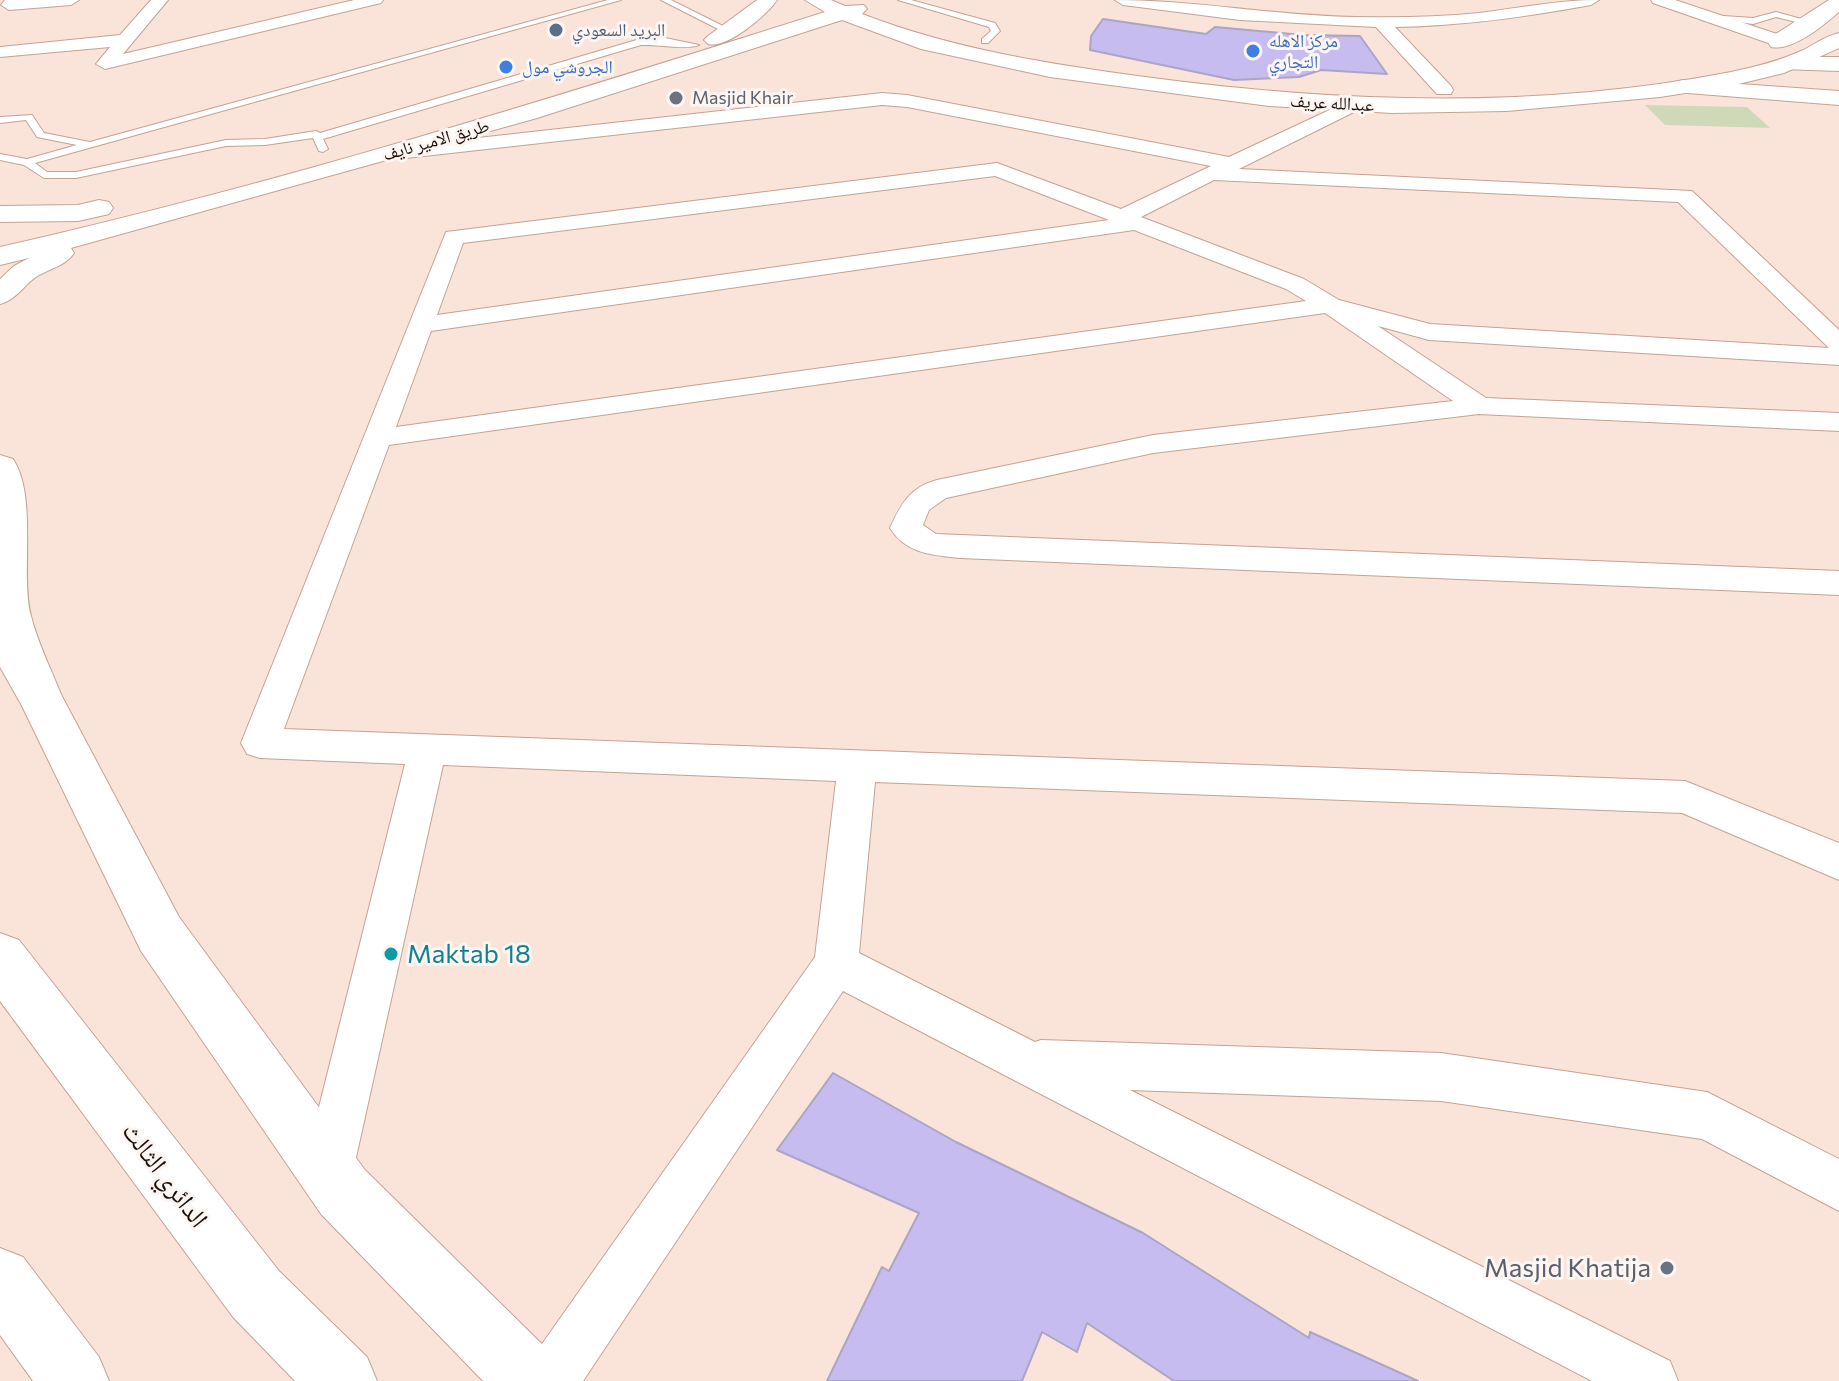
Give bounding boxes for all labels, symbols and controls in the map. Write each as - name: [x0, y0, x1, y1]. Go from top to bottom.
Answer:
- place label: البريد السعودي: [572, 19, 665, 41]
- marker: البريد السعودي: [547, 21, 565, 39]
- place label: مركز الاهله التجاري: [1269, 30, 1338, 72]
- marker: مركز الاهله التجاري: [1244, 42, 1262, 60]
- place label: الجروشي مول: [522, 56, 613, 78]
- marker: الجروشي مول: [497, 58, 515, 76]
- place label: Masjid Khair: [692, 87, 793, 109]
- marker: Masjid Khair: [667, 89, 685, 107]
- street label: عبدالله عريف: [1289, 90, 1375, 116]
- street label: طريق الامير نايف: [380, 114, 492, 166]
- place label: Maktab 18: [407, 938, 531, 970]
- marker: Maktab 18: [382, 945, 400, 963]
- street label: الدائري الثالث: [115, 1116, 215, 1234]
- place label: Masjid Khatija: [1484, 1252, 1651, 1284]
- marker: Masjid Khatija: [1658, 1259, 1676, 1277]

